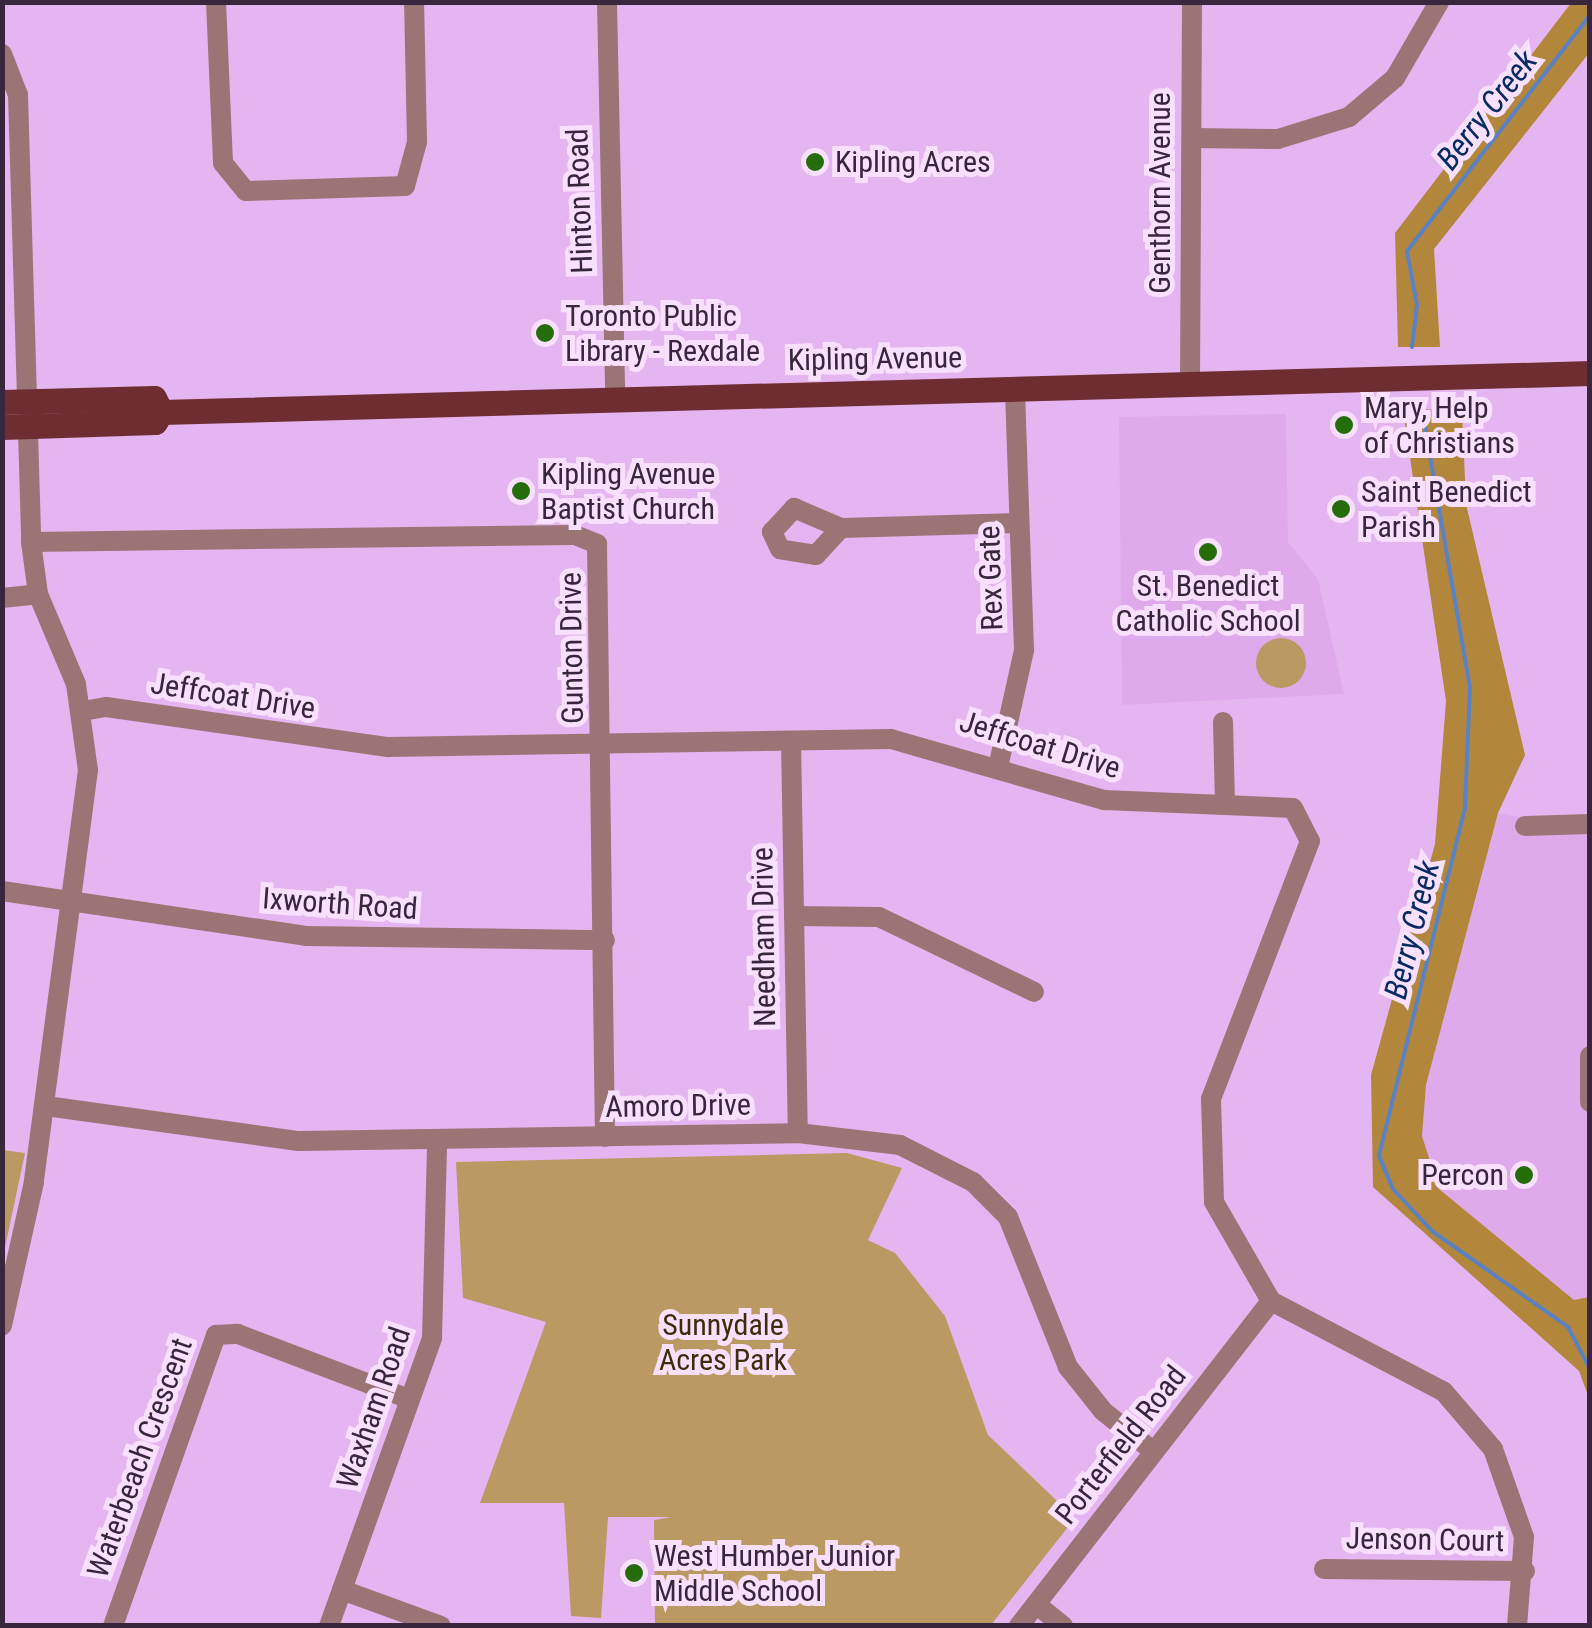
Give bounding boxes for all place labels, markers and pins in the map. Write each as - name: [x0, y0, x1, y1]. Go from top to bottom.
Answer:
- place label: Kipling Acres: [835, 144, 991, 180]
- marker: Kipling Acres: [804, 151, 826, 173]
- place label: Toronto Public Library - Rexdale: [565, 298, 760, 368]
- marker: Toronto Public Library - Rexdale: [534, 322, 556, 344]
- place label: Mary, Help of Christians: [1364, 390, 1515, 460]
- marker: Mary, Help of Christians: [1333, 414, 1355, 436]
- place label: Kipling Avenue Baptist Church: [541, 456, 715, 526]
- place label: Saint Benedict Parish: [1361, 474, 1532, 544]
- marker: Kipling Avenue Baptist Church: [510, 480, 532, 502]
- marker: Saint Benedict Parish: [1330, 498, 1352, 520]
- marker: St. Benedict Catholic School: [1197, 541, 1219, 563]
- place label: St. Benedict Catholic School: [1115, 568, 1301, 638]
- place label: Percon: [1421, 1157, 1504, 1193]
- marker: Percon: [1513, 1164, 1535, 1186]
- place label: West Humber Junior Middle School: [654, 1538, 895, 1608]
- marker: West Humber Junior Middle School: [623, 1562, 645, 1584]

